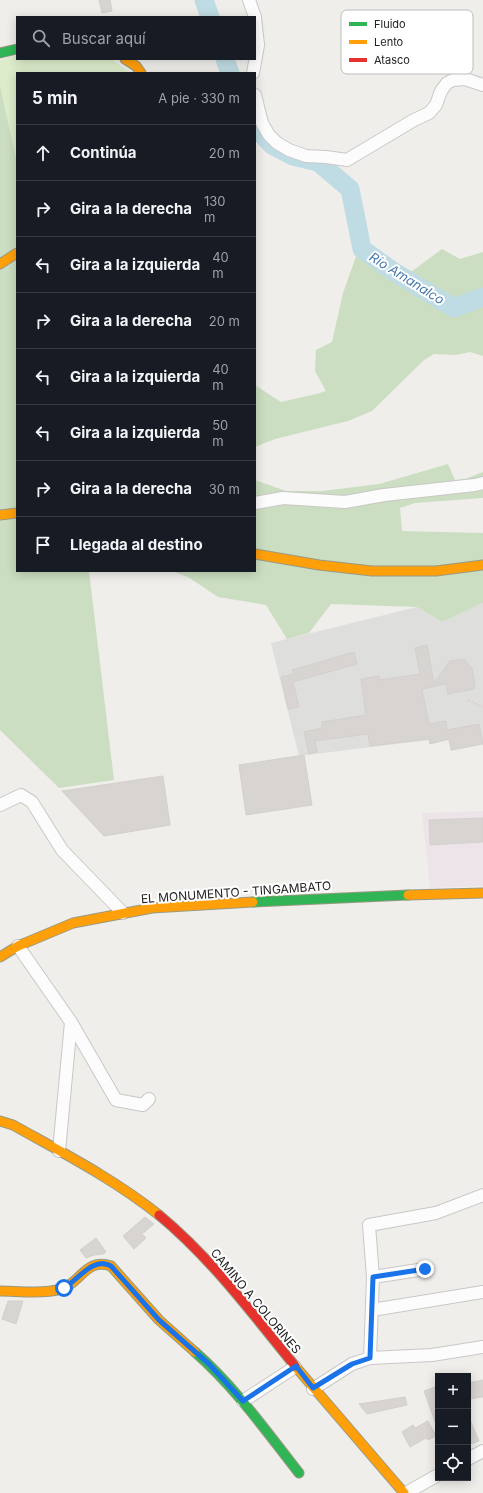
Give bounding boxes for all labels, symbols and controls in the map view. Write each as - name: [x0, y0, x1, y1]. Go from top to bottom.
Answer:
- legend: [341, 10, 473, 74]
- search box: [16, 16, 256, 60]
- text: Fluido: [374, 17, 406, 31]
- icon: search: [30, 27, 52, 49]
- text: Buscar aquí: [62, 29, 146, 48]
- text: Lento: [374, 35, 404, 49]
- text: Atasco: [374, 53, 410, 67]
- text: 5 min: [32, 88, 78, 108]
- text: A pie · 330 m: [158, 90, 240, 106]
- icon: ahead: [32, 142, 54, 164]
- text: Continúa: [70, 143, 137, 162]
- text: 20 m: [209, 145, 240, 161]
- text: 130 m: [204, 193, 226, 225]
- icon: right: [32, 198, 54, 220]
- text: Gira a la derecha: [70, 199, 192, 218]
- text: 40 m: [212, 249, 229, 281]
- water label: Río Amanalco: [367, 249, 448, 308]
- icon: left: [32, 254, 54, 276]
- text: Gira a la izquierda: [70, 255, 200, 274]
- icon: right: [32, 310, 54, 332]
- text: Gira a la derecha: [70, 311, 192, 330]
- text: 20 m: [209, 313, 240, 329]
- text: 40 m: [212, 361, 229, 393]
- icon: left: [32, 366, 54, 388]
- text: Gira a la izquierda: [70, 367, 200, 386]
- text: 50 m: [212, 417, 228, 449]
- icon: left: [32, 422, 54, 444]
- text: Gira a la izquierda: [70, 423, 200, 442]
- icon: right: [32, 478, 54, 500]
- text: Gira a la derecha: [70, 479, 192, 498]
- text: 30 m: [209, 481, 240, 497]
- icon: arrive: [32, 534, 54, 556]
- text: Llegada al destino: [70, 535, 203, 554]
- street label: EL MONUMENTO - TINGAMBATO: [140, 878, 332, 906]
- street label: CAMINO A COLORINES: [208, 1245, 305, 1357]
- route end: [416, 1260, 434, 1278]
- route start: [55, 1279, 73, 1297]
- map controls: [435, 1373, 471, 1481]
- button: +: [435, 1373, 471, 1409]
- button: −: [435, 1409, 471, 1445]
- button: locate: [435, 1445, 471, 1481]

